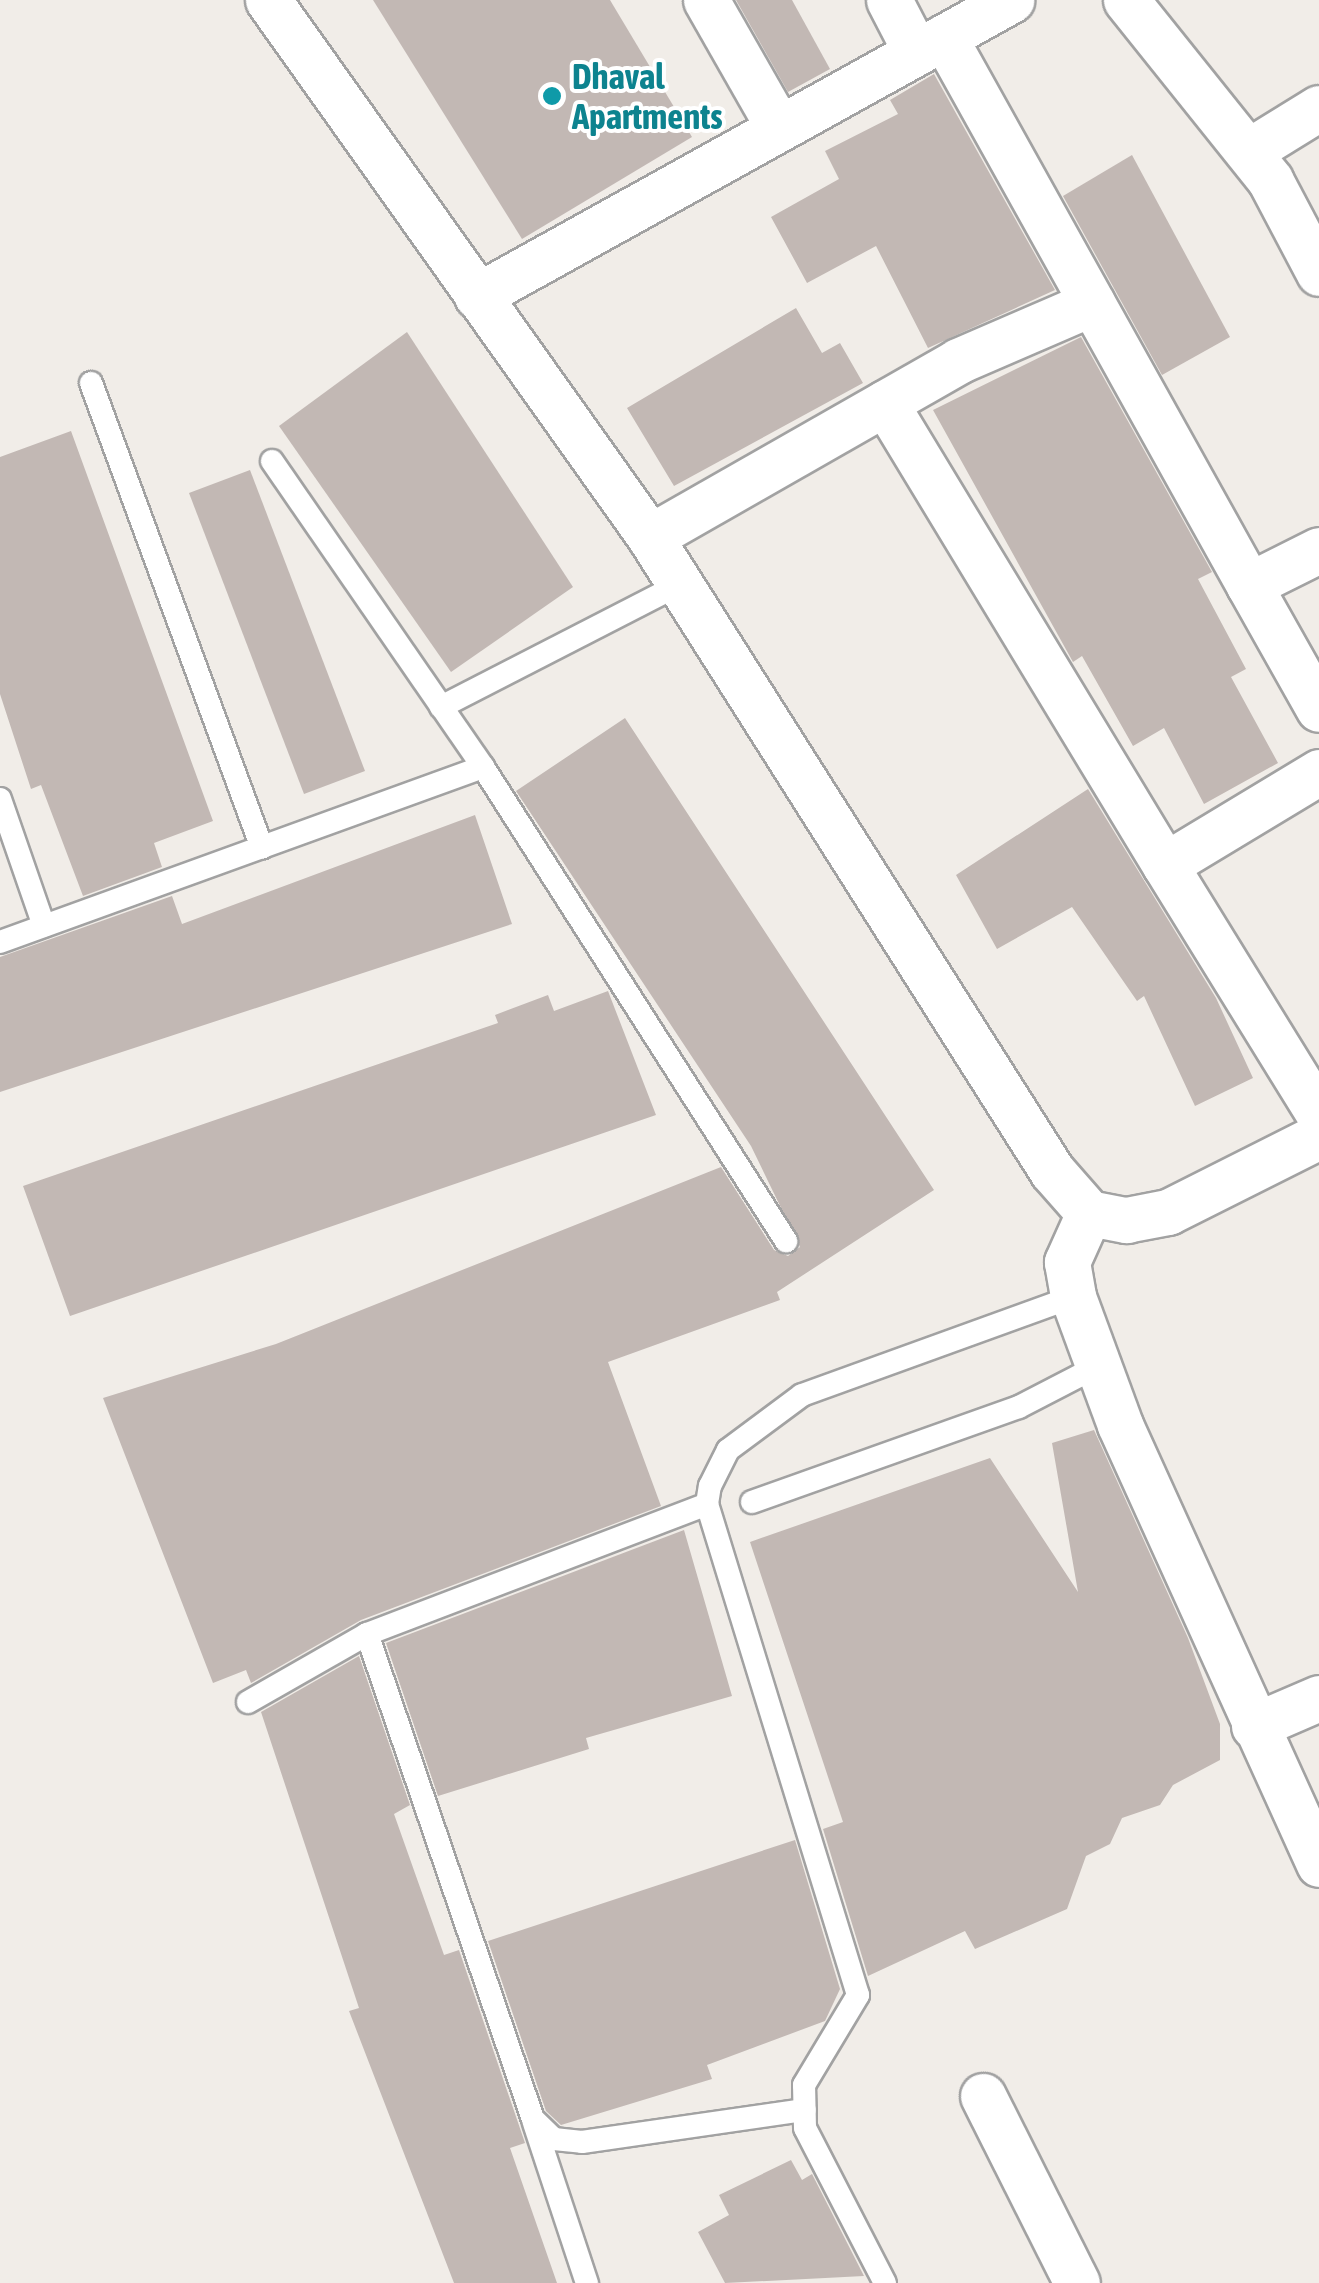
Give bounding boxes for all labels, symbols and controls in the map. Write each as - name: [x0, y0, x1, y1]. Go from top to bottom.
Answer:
- place label: Dhaval Apartments: [572, 55, 723, 137]
- marker: Dhaval Apartments: [541, 85, 563, 107]

